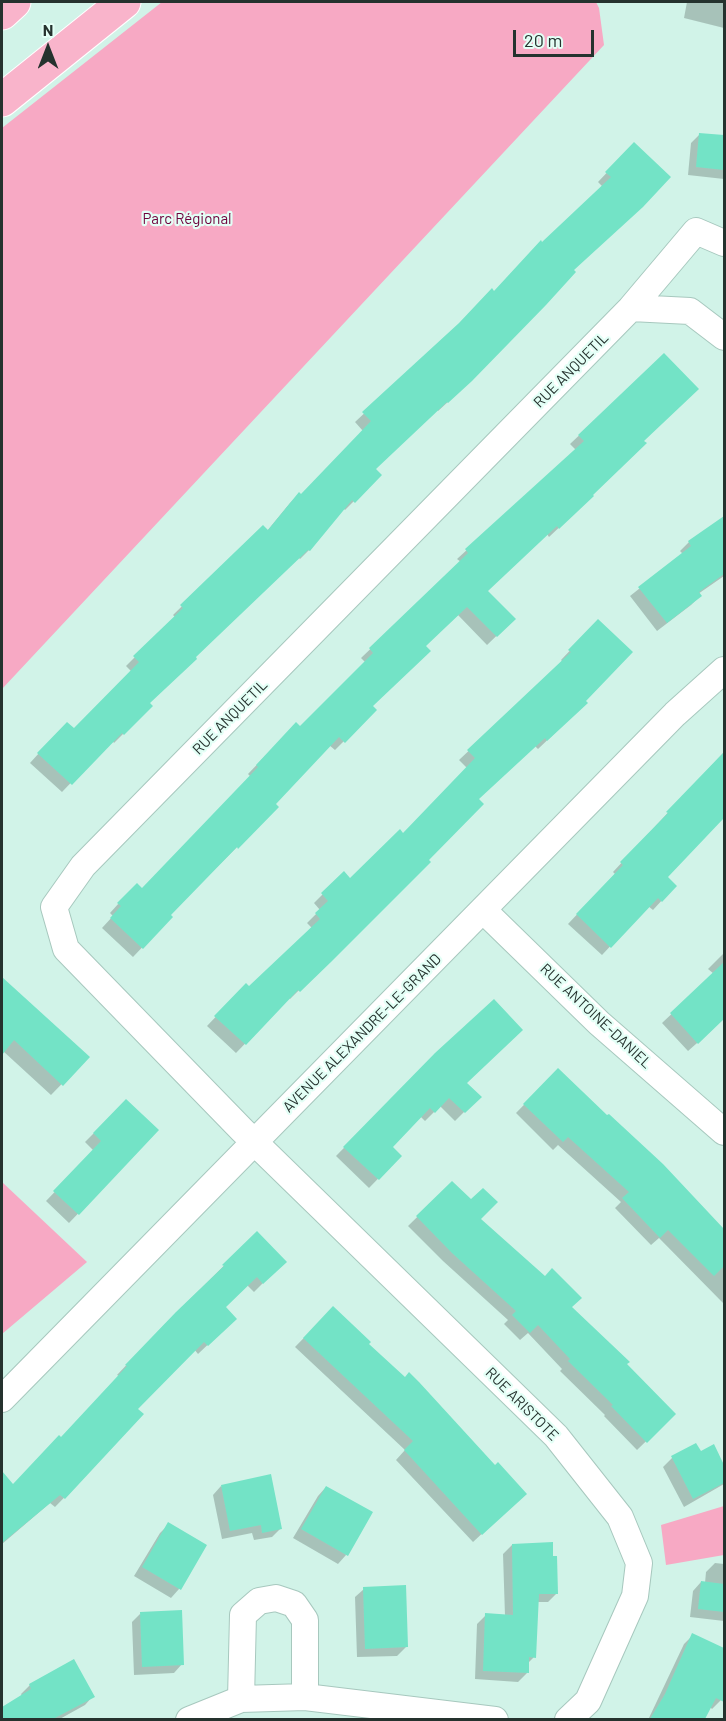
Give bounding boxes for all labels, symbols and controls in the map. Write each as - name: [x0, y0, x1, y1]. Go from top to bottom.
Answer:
- north arrow: [18, 18, 78, 78]
- scale bar: [516, 18, 597, 56]
- text: N: [43, 20, 53, 39]
- text: 20 m: [524, 29, 562, 51]
- park label: Parc Régional: [142, 210, 232, 228]
- street label: RUE ANQUETIL: [530, 329, 612, 411]
- street label: RUE ANQUETIL: [189, 676, 271, 758]
- street label: AVENUE ALEXANDRE-LE-GRAND: [279, 950, 445, 1116]
- street label: RUE ANTOINE-DANIEL: [537, 960, 655, 1072]
- street label: RUE ARISTOTE: [482, 1364, 562, 1444]

